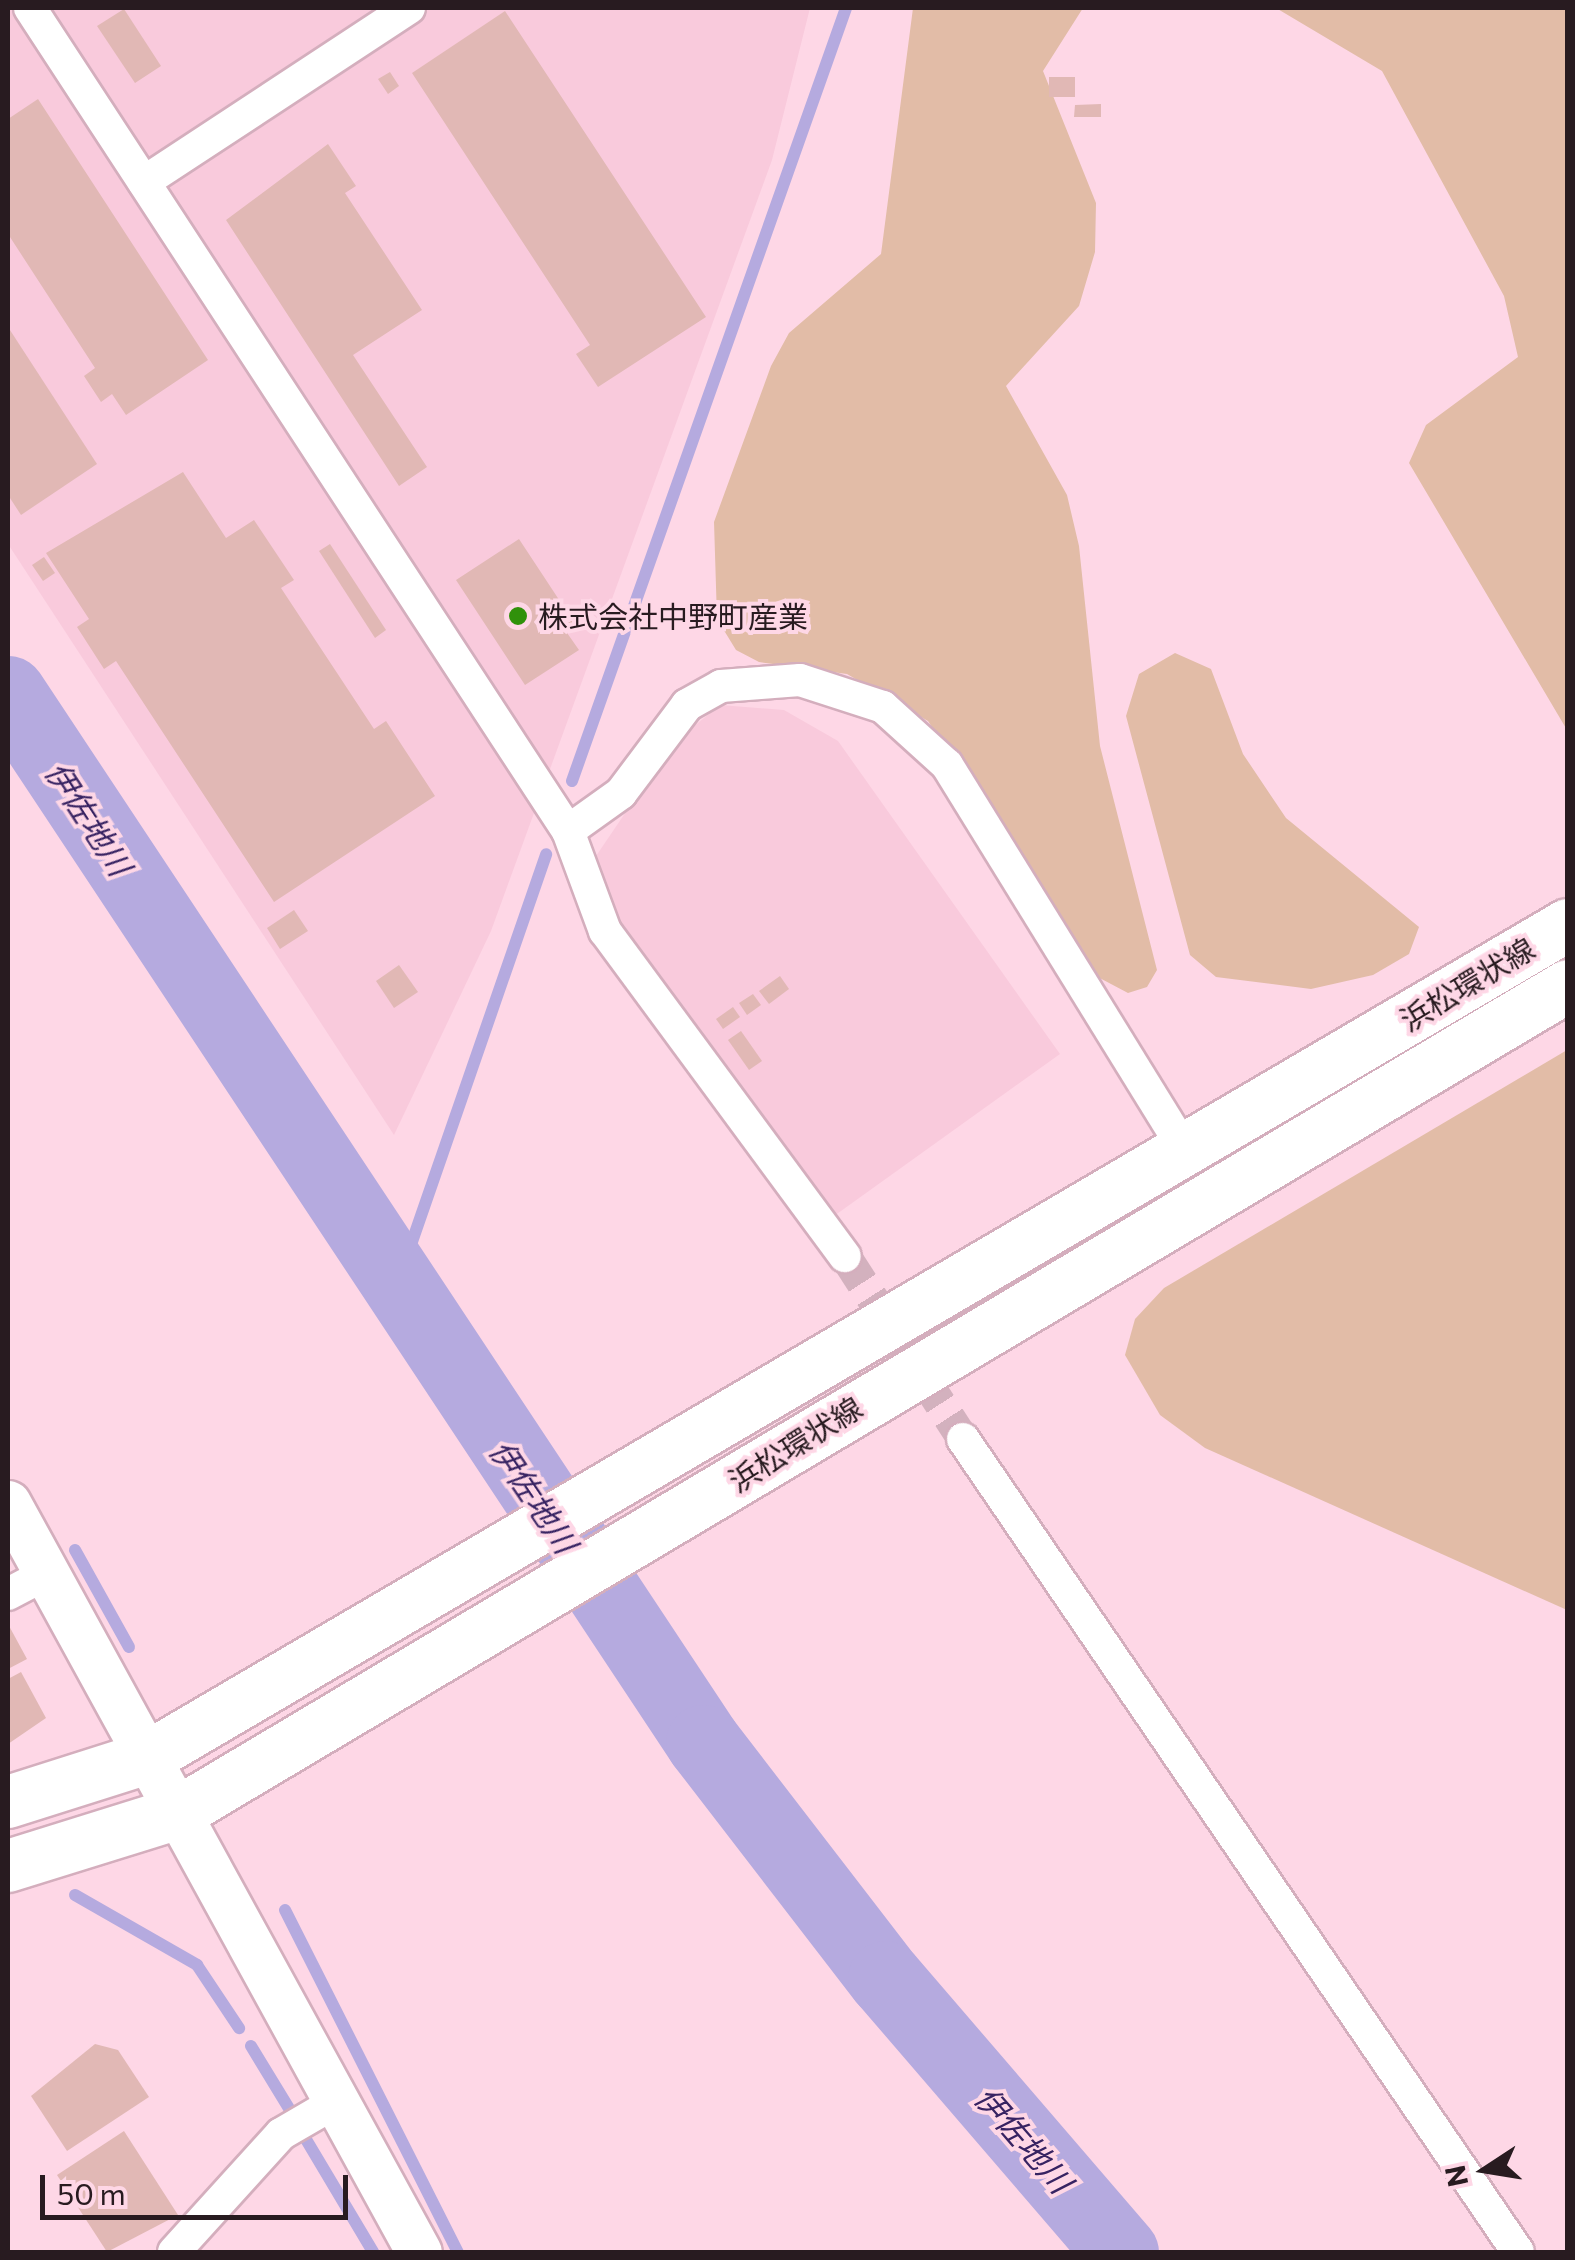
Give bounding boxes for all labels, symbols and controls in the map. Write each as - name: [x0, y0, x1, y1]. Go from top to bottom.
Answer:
- place label: 株式会社中野町産業: [538, 598, 808, 634]
- marker: 株式会社中野町産業: [507, 605, 529, 627]
- water label: 伊佐地川: [38, 754, 140, 882]
- street label: 浜松環状線: [1393, 930, 1541, 1038]
- street label: 浜松環状線: [722, 1389, 868, 1499]
- water label: 伊佐地川: [482, 1432, 586, 1560]
- water label: 伊佐地川: [968, 2078, 1080, 2200]
- north arrow: [1435, 2120, 1535, 2220]
- scale bar: [45, 2155, 352, 2217]
- text: N: [1437, 2162, 1474, 2190]
- text: 50 m: [57, 2174, 126, 2211]

